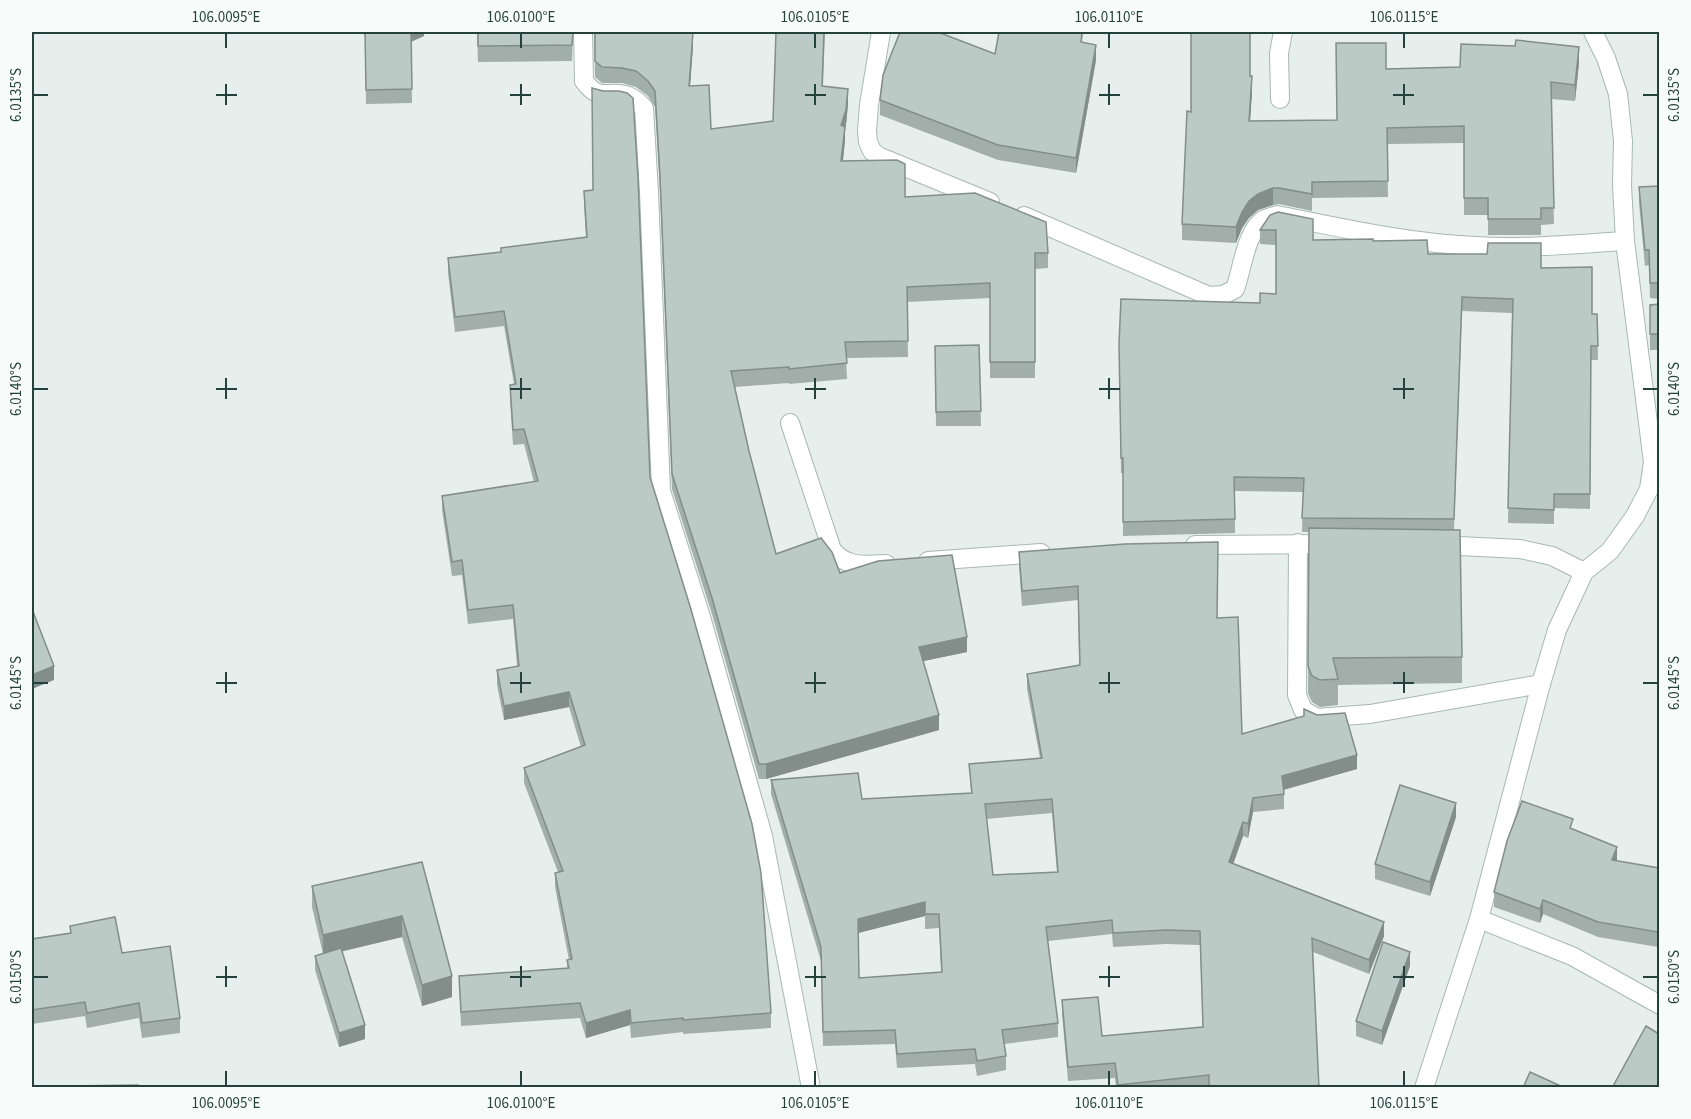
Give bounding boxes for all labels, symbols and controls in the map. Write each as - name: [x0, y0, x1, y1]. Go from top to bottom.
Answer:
- text: 106.0095°E: [192, 7, 260, 28]
- text: 106.0100°E: [487, 7, 555, 28]
- text: 106.0105°E: [781, 7, 849, 28]
- text: 106.0110°E: [1075, 7, 1143, 28]
- text: 106.0115°E: [1370, 7, 1438, 28]
- text: 6.0135°S: [6, 68, 27, 122]
- text: 6.0135°S: [1664, 68, 1685, 122]
- text: 6.0140°S: [6, 362, 27, 416]
- text: 6.0140°S: [1664, 362, 1685, 416]
- text: 6.0145°S: [6, 656, 27, 710]
- text: 6.0145°S: [1664, 656, 1685, 710]
- text: 6.0150°S: [6, 950, 27, 1004]
- text: 6.0150°S: [1664, 950, 1685, 1004]
- text: 106.0095°E: [192, 1093, 260, 1114]
- text: 106.0100°E: [487, 1093, 555, 1114]
- text: 106.0105°E: [781, 1093, 849, 1114]
- text: 106.0110°E: [1075, 1093, 1143, 1114]
- text: 106.0115°E: [1370, 1093, 1438, 1114]

